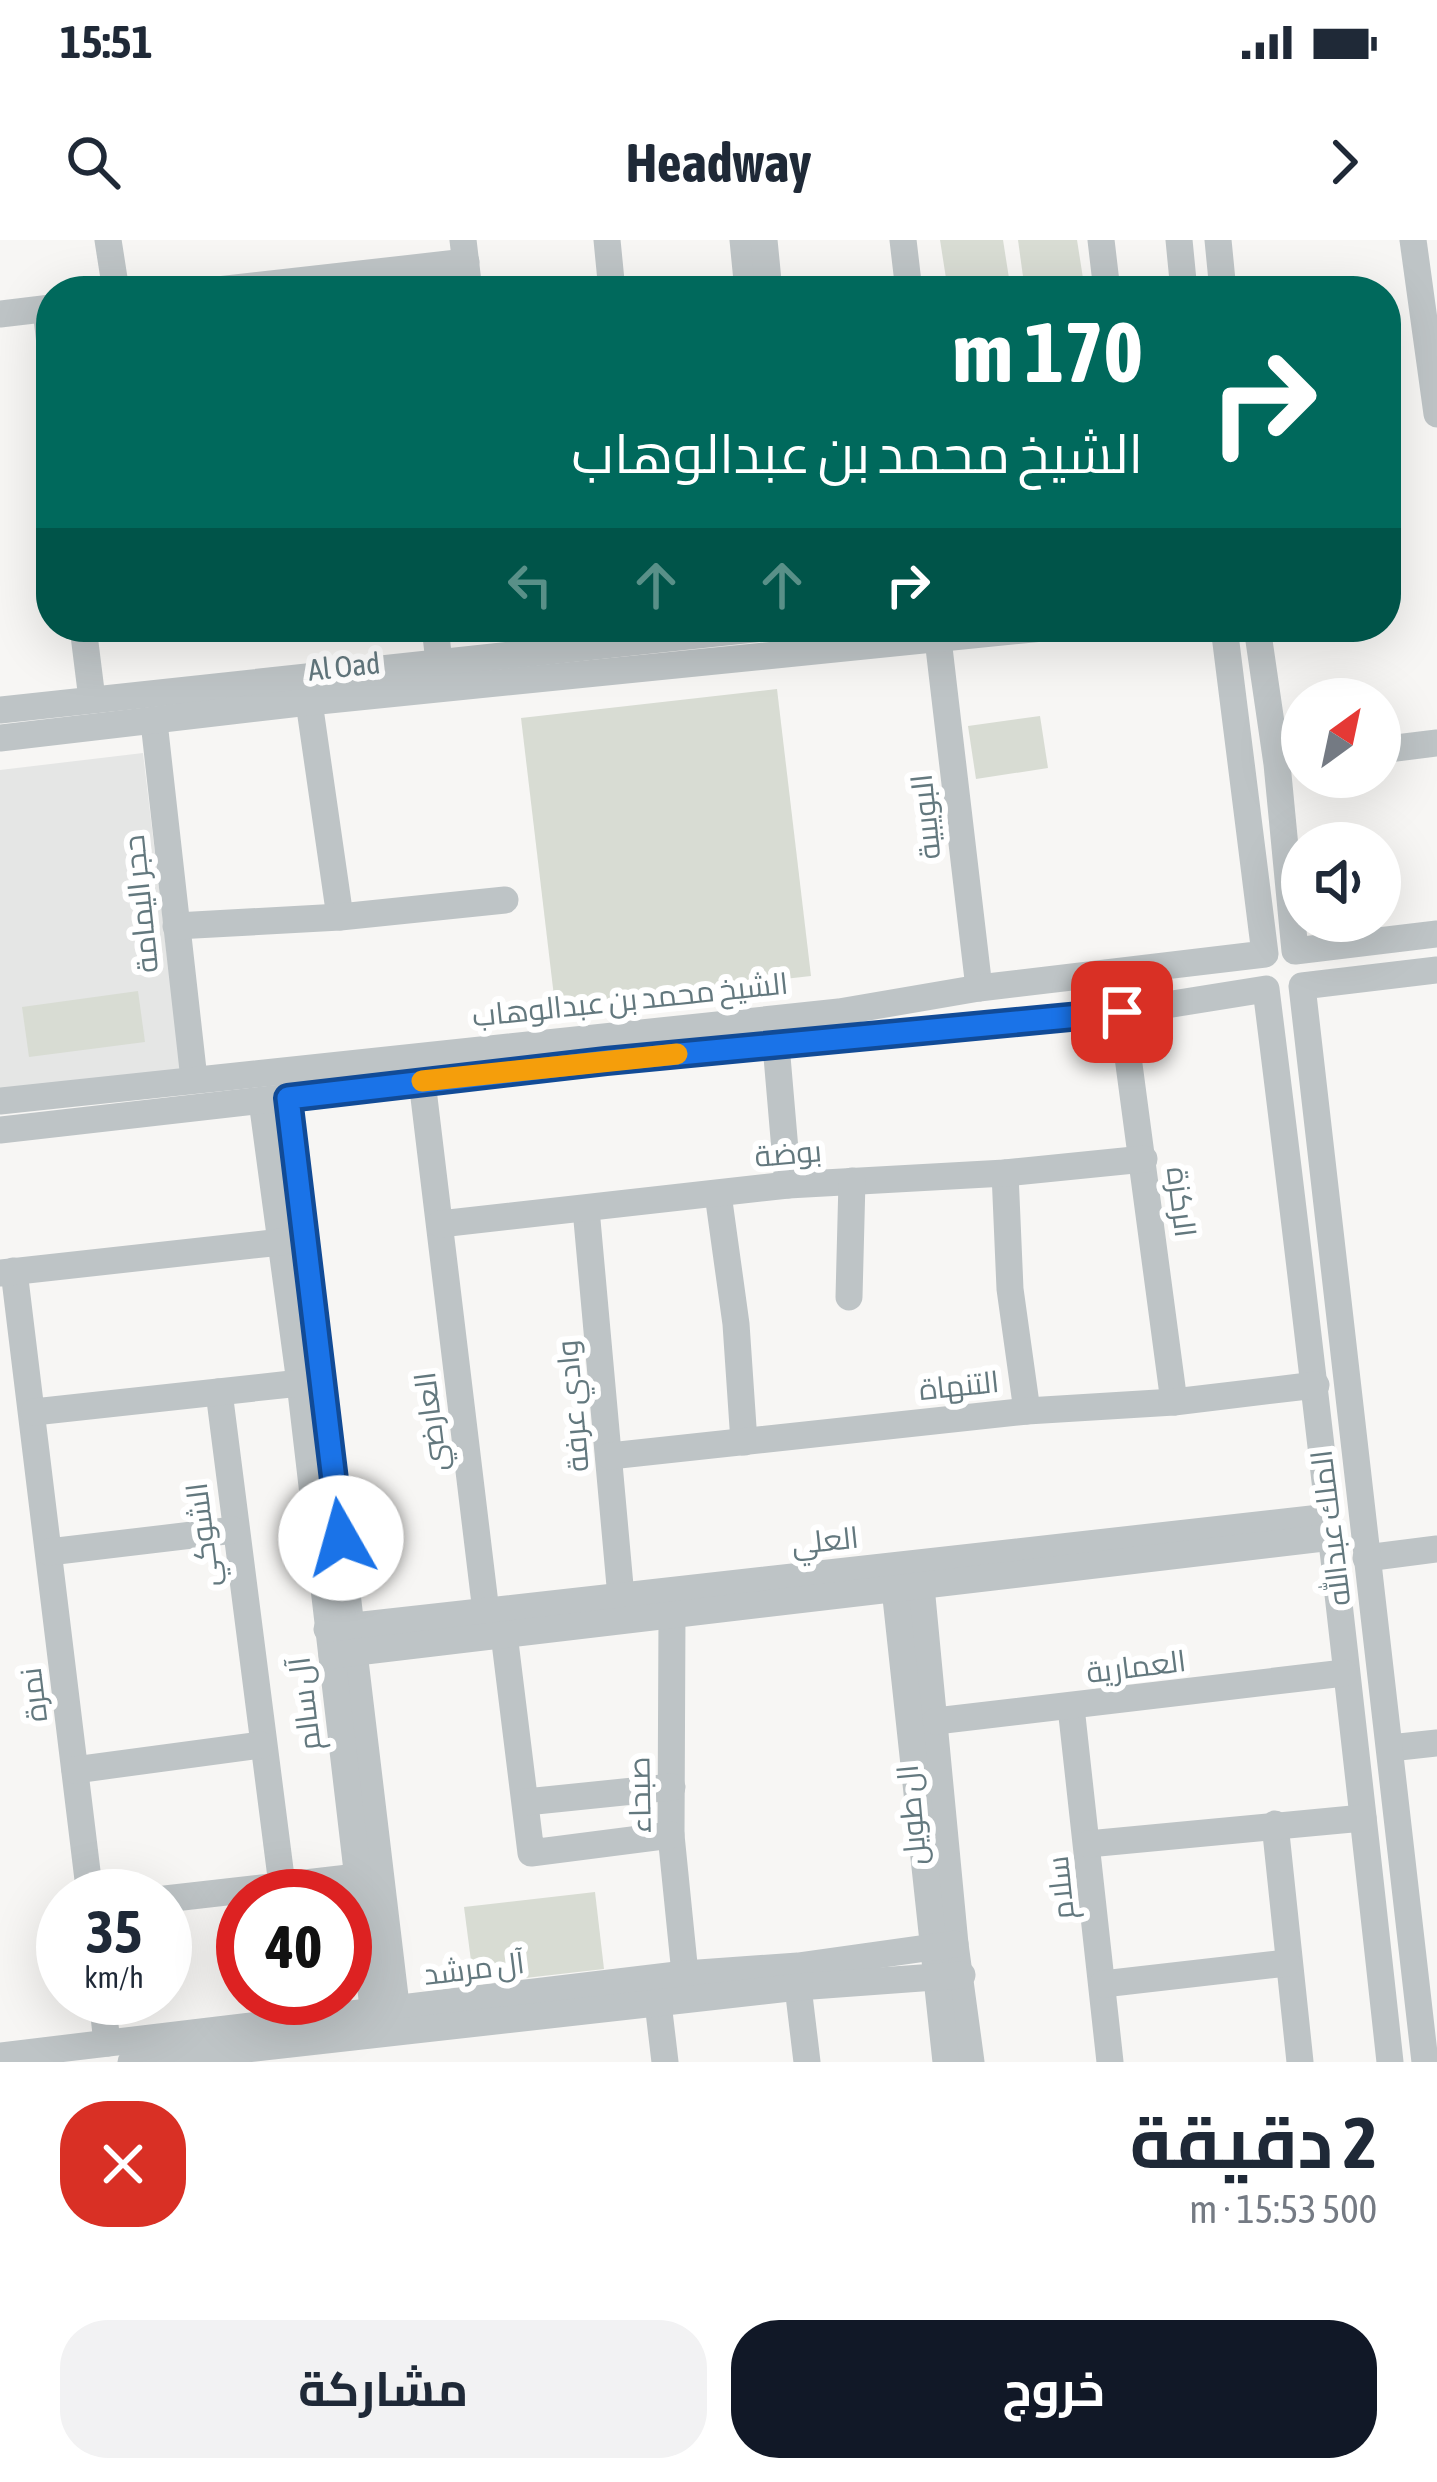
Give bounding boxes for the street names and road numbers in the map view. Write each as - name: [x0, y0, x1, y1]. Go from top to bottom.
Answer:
- street label: Al Oad: [306, 645, 382, 687]
- street label: البويبية: [904, 773, 947, 861]
- street label: حجر اليمامة: [116, 833, 165, 975]
- street label: الشيخ محمد بن عبدالوهاب: [470, 966, 790, 1036]
- street label: بوضة: [753, 1133, 823, 1174]
- street label: الركزة: [1160, 1165, 1203, 1239]
- street label: وادي عرفة: [549, 1338, 602, 1473]
- street label: التنهاة: [917, 1364, 1001, 1408]
- street label: العارضي: [407, 1370, 459, 1474]
- street label: الملك عبدالله: [1302, 1448, 1356, 1608]
- street label: الشوكي: [179, 1480, 232, 1589]
- street label: العلي: [790, 1520, 861, 1567]
- street label: العمارية: [1084, 1643, 1188, 1690]
- street label: آل سالم: [281, 1655, 331, 1753]
- street label: نمرة: [13, 1666, 54, 1724]
- street label: صبحاء: [621, 1756, 657, 1834]
- street label: ال طويل: [890, 1763, 934, 1867]
- street label: سلام: [1040, 1854, 1084, 1921]
- street label: آل مرشد: [422, 1945, 526, 1992]

